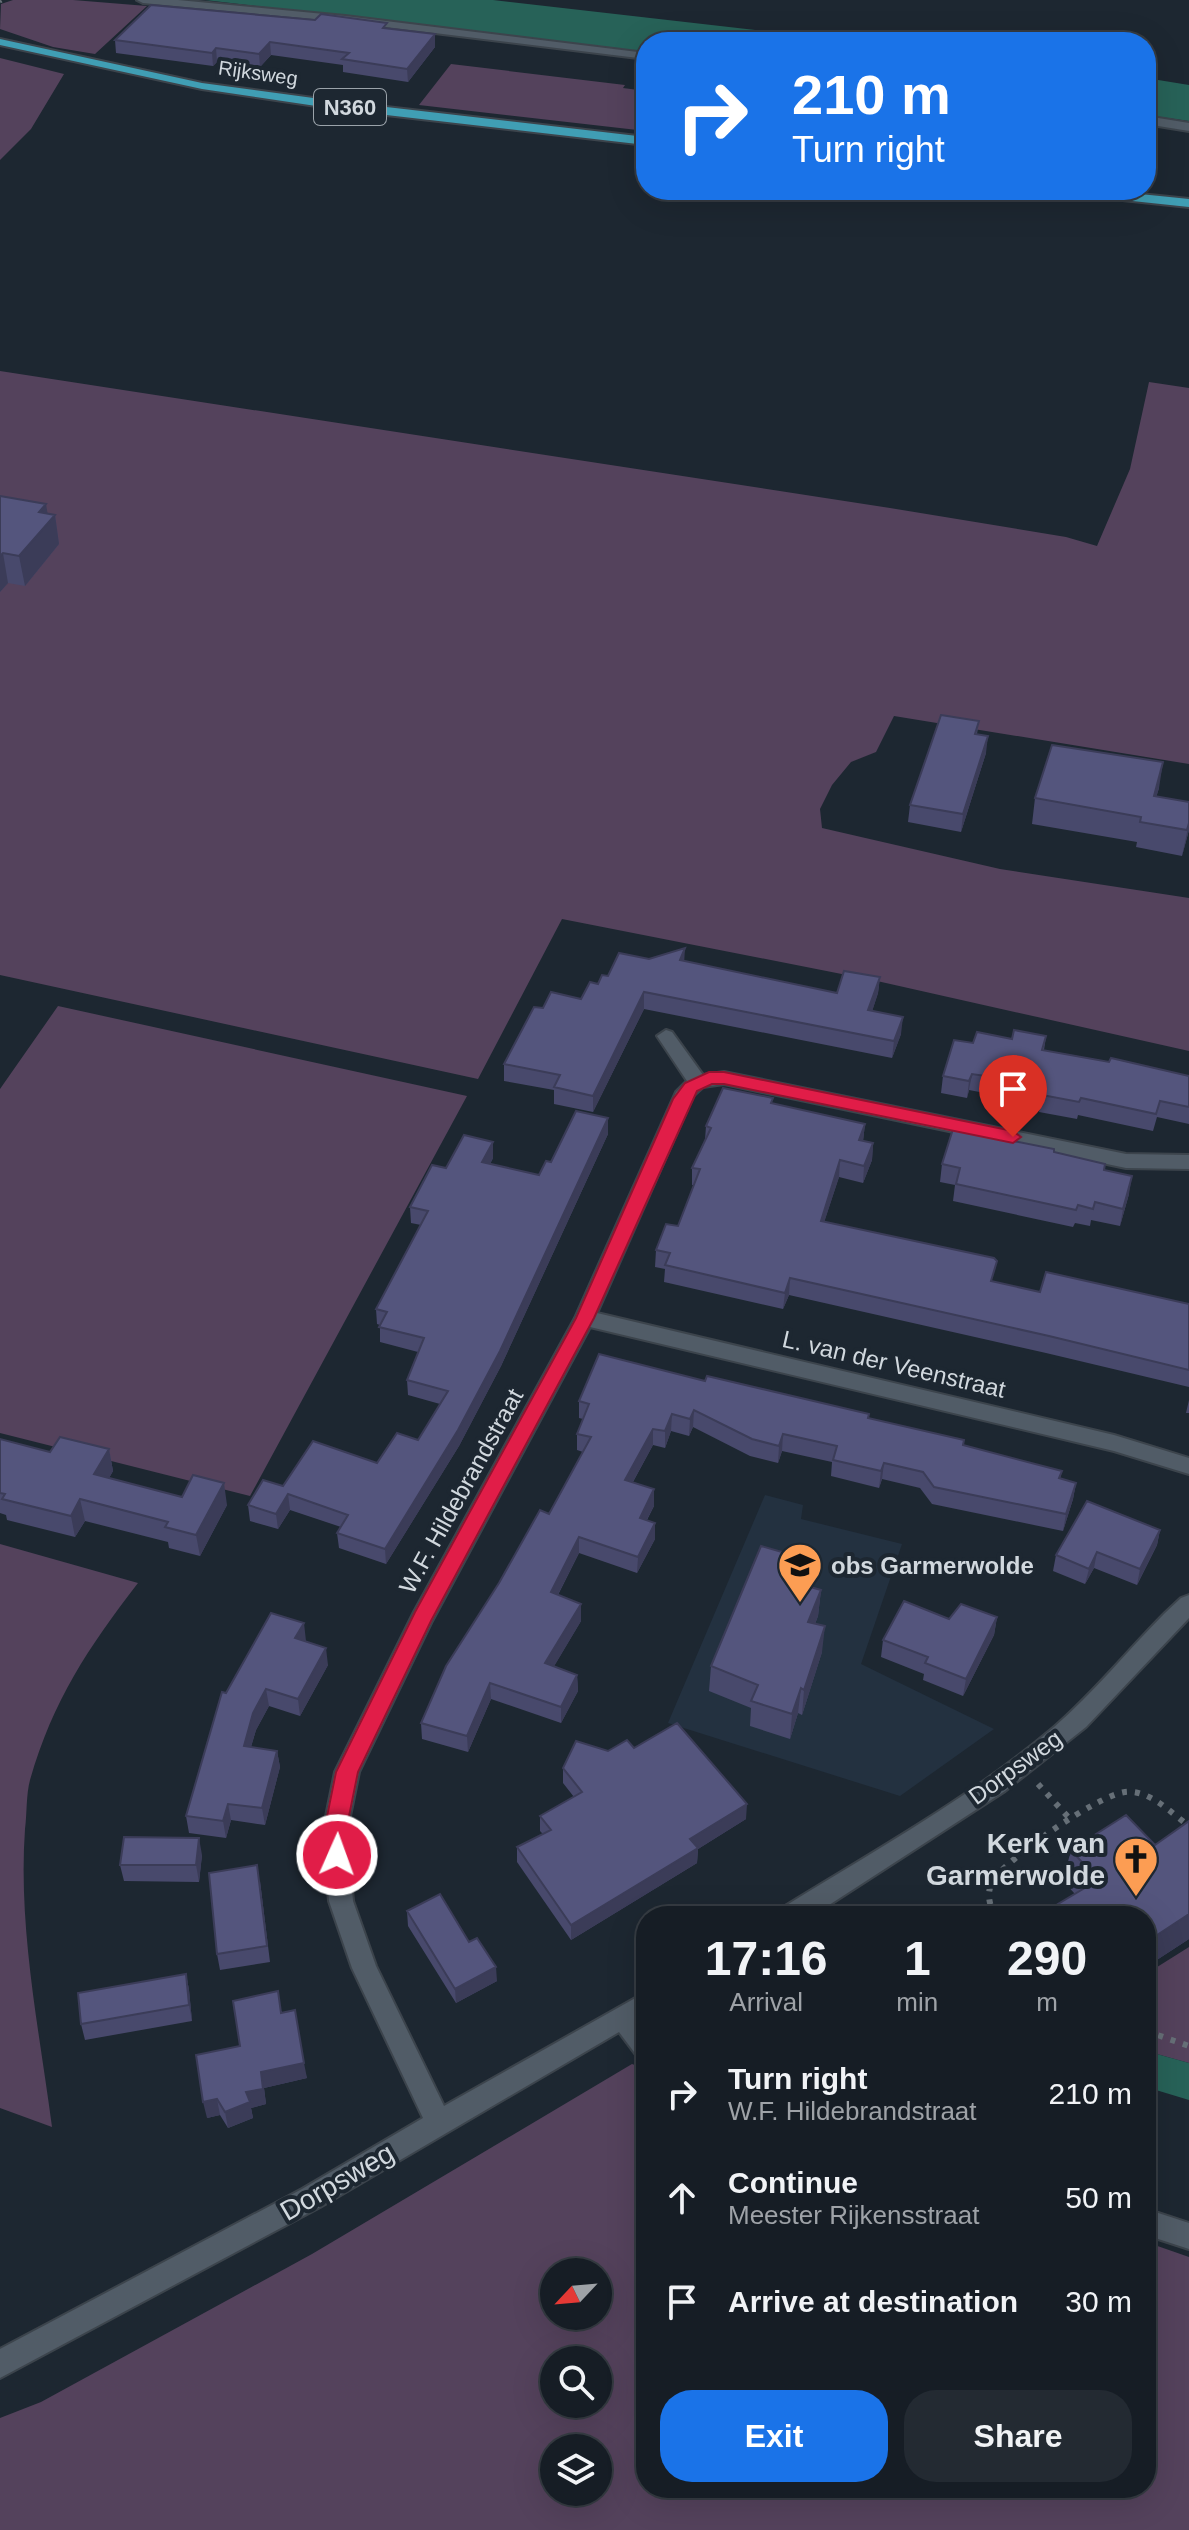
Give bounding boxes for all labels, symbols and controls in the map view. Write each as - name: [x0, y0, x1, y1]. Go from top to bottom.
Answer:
- street label: Rijksweg: [217, 57, 299, 89]
- text: 210 m: [792, 63, 951, 126]
- icon: right: [660, 64, 764, 168]
- road number: N360: [314, 89, 386, 125]
- text: Turn right: [792, 129, 945, 170]
- pin: [979, 1055, 1047, 1137]
- icon: arrive: [991, 1067, 1035, 1111]
- street label: L. van der Veenstraat: [780, 1325, 1009, 1403]
- street label: W.F. Hildebrandstraat: [394, 1384, 529, 1598]
- school or university icon: obs Garmerwolde: [776, 1541, 824, 1604]
- place label: obs Garmerwolde: [831, 1552, 1034, 1579]
- street label: Dorpsweg: [963, 1724, 1067, 1810]
- position arrow: [295, 1813, 379, 1897]
- place label: Kerk van Garmerwolde: [926, 1828, 1105, 1891]
- church icon: Kerk van Garmerwolde: [1112, 1835, 1160, 1898]
- text: 17:16: [705, 1932, 828, 1985]
- text: 1: [904, 1932, 931, 1985]
- text: 290: [1007, 1932, 1087, 1985]
- text: Arrival: [729, 1987, 803, 2017]
- text: min: [896, 1987, 938, 2017]
- text: m: [1036, 1987, 1058, 2017]
- text: Turn right: [728, 2062, 867, 2095]
- icon: right: [660, 2072, 704, 2116]
- text: 210 m: [1049, 2077, 1132, 2110]
- text: W.F. Hildebrandstraat: [728, 2096, 977, 2126]
- street label: Dorpsweg: [275, 2137, 399, 2227]
- text: Continue: [728, 2166, 858, 2199]
- icon: ahead: [660, 2176, 704, 2220]
- text: 50 m: [1065, 2181, 1132, 2214]
- text: Meester Rijkensstraat: [728, 2200, 979, 2230]
- north arrow: [540, 2258, 612, 2330]
- map controls: [540, 2258, 612, 2506]
- icon: arrive: [660, 2280, 704, 2324]
- text: Arrive at destination: [728, 2285, 1018, 2318]
- text: 30 m: [1065, 2285, 1132, 2318]
- button: search: [540, 2346, 612, 2418]
- button: Exit: [660, 2390, 888, 2482]
- button: Share: [904, 2390, 1132, 2482]
- button: layers: [540, 2434, 612, 2506]

